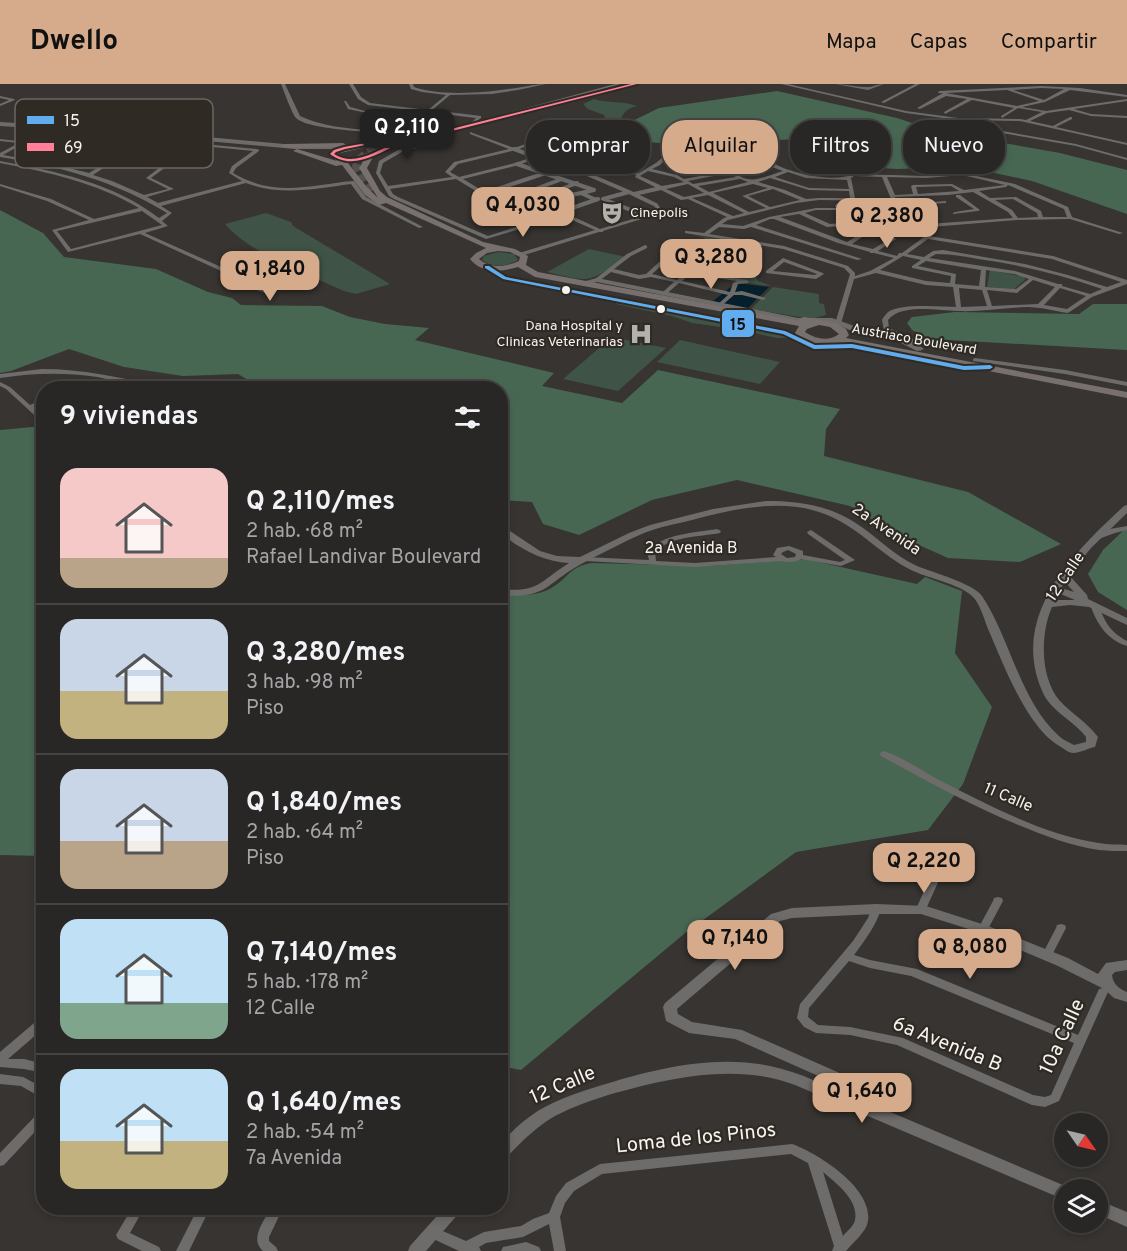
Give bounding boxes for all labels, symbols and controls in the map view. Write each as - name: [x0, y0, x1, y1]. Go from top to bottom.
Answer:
- text: Dwello: [30, 24, 118, 60]
- text: Mapa: [826, 29, 877, 56]
- text: Capas: [910, 29, 968, 56]
- text: Compartir: [1001, 29, 1097, 56]
- legend: [15, 99, 213, 168]
- pin: Q 2,110: [352, 109, 462, 160]
- text: 15: [64, 112, 80, 132]
- text: Q 2,110: [374, 115, 440, 141]
- chip: Comprar: [526, 120, 650, 174]
- chip: Alquilar: [662, 120, 778, 174]
- chip: Filtros: [790, 120, 891, 174]
- chip: Nuevo: [903, 120, 1005, 174]
- text: 69: [64, 139, 83, 159]
- pin: Q 4,030: [468, 187, 578, 238]
- text: Q 4,030: [485, 193, 561, 219]
- pin: Q 2,380: [832, 198, 942, 249]
- theatre icon: Cinepolis: [599, 200, 625, 226]
- text: Q 2,380: [850, 204, 924, 230]
- place label: Cinepolis: [630, 205, 688, 222]
- pin: Q 3,280: [656, 239, 766, 290]
- text: Q 3,280: [674, 245, 748, 271]
- pin: Q 1,840: [215, 251, 325, 302]
- text: Q 1,840: [234, 257, 306, 283]
- unlabelled marker: [560, 284, 572, 296]
- unlabelled marker: [655, 303, 667, 315]
- line badge: 15: [721, 309, 755, 338]
- text: 15: [730, 316, 746, 336]
- place label: Dana Hospital y Clinicas Veterinarias: [496, 318, 623, 351]
- hospital icon: Dana Hospital y Clinicas Veterinarias: [628, 321, 654, 347]
- street label: Austriaco Boulevard: [850, 321, 978, 359]
- text: 9 viviendas: [60, 401, 199, 434]
- icon: filters: [451, 401, 484, 434]
- text: Q 2,110/mes: [246, 486, 395, 519]
- icon: home: [108, 492, 180, 564]
- street label: 2a Avenida: [848, 500, 924, 560]
- text: 2 hab. · 68 m²: [246, 519, 363, 545]
- street label: 2a Avenida B: [644, 539, 738, 559]
- text: Rafael Landivar Boulevard: [246, 545, 481, 571]
- street label: 12 Calle: [1042, 548, 1090, 606]
- text: Q 3,280/mes: [246, 637, 405, 670]
- icon: home: [108, 643, 180, 715]
- text: 3 hab. · 98 m²: [246, 670, 363, 696]
- text: Piso: [246, 696, 284, 722]
- street label: 11 Calle: [980, 779, 1036, 817]
- text: Q 1,840/mes: [246, 787, 402, 820]
- icon: home: [108, 793, 180, 865]
- text: 2 hab. · 64 m²: [246, 820, 363, 846]
- pin: Q 2,220: [869, 843, 979, 894]
- text: Piso: [246, 846, 284, 872]
- text: Q 2,220: [887, 849, 961, 875]
- pin: Q 7,140: [680, 920, 790, 971]
- text: Q 7,140: [701, 926, 769, 952]
- pin: Q 8,080: [915, 929, 1025, 980]
- text: Q 8,080: [932, 935, 1008, 961]
- text: Q 7,140/mes: [246, 937, 397, 970]
- icon: home: [108, 943, 180, 1015]
- text: 5 hab. · 178 m²: [246, 970, 368, 996]
- street label: 10a Calle: [1034, 995, 1092, 1079]
- text: 12 Calle: [246, 996, 315, 1022]
- street label: 6a Avenida B: [888, 1011, 1006, 1079]
- street label: 12 Calle: [526, 1061, 600, 1111]
- pin: Q 1,640: [807, 1073, 917, 1124]
- text: Q 1,640: [827, 1079, 897, 1105]
- text: Q 1,640/mes: [246, 1087, 402, 1120]
- icon: home: [108, 1093, 180, 1165]
- north arrow: [1054, 1113, 1108, 1167]
- map controls: [1054, 1113, 1108, 1233]
- street label: Loma de los Pinos: [615, 1118, 777, 1160]
- text: 2 hab. · 54 m²: [246, 1120, 364, 1146]
- text: 7a Avenida: [246, 1146, 342, 1172]
- button: layers: [1054, 1179, 1108, 1233]

